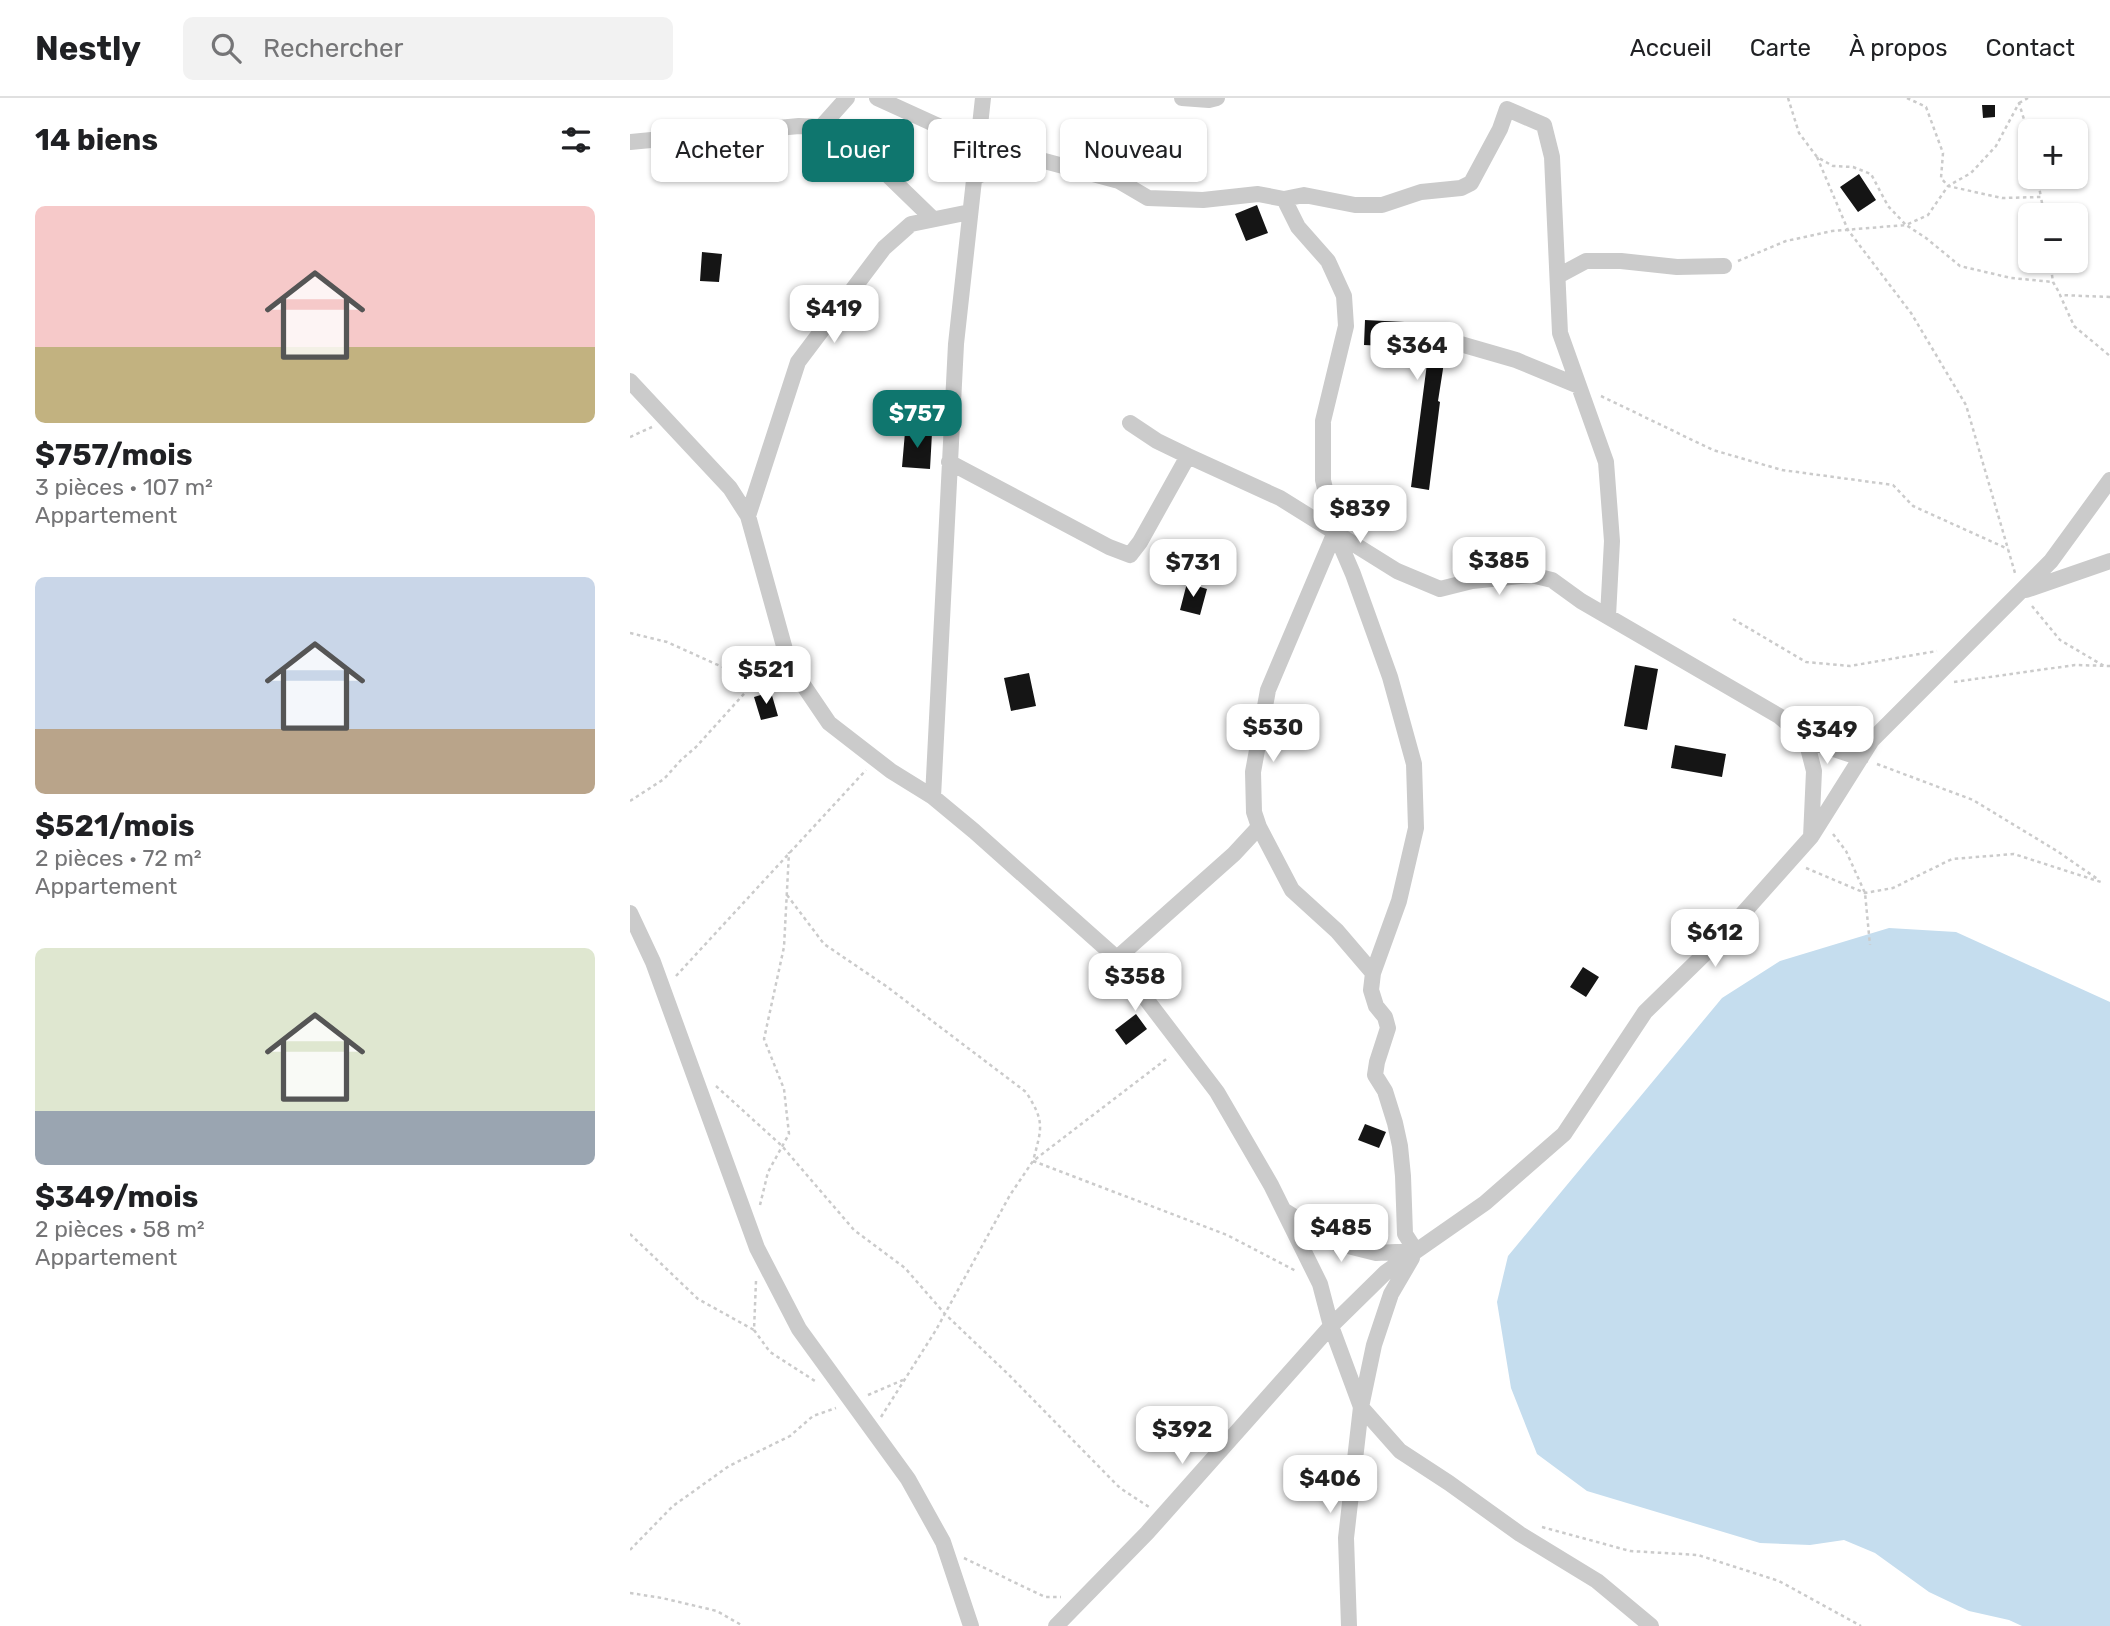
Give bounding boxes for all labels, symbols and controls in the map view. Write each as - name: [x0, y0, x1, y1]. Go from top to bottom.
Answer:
- search box: [183, 17, 673, 80]
- text: Nestly: [35, 29, 141, 68]
- icon: search: [207, 29, 245, 67]
- text: Rechercher: [263, 33, 403, 64]
- text: Accueil: [1630, 34, 1712, 62]
- text: Carte: [1750, 34, 1811, 62]
- text: À propos: [1849, 34, 1948, 62]
- text: Contact: [1986, 34, 2075, 62]
- chip: Acheter: [651, 119, 788, 182]
- chip: Louer: [802, 119, 914, 182]
- chip: Filtres: [928, 119, 1046, 182]
- chip: Nouveau: [1060, 119, 1207, 182]
- map controls: [2018, 119, 2088, 273]
- button: +: [2018, 119, 2088, 189]
- icon: filters: [557, 121, 595, 159]
- text: 14 biens: [35, 122, 158, 158]
- button: −: [2018, 203, 2088, 273]
- icon: home: [252, 252, 378, 378]
- pin: $419: [793, 286, 875, 345]
- text: $419: [806, 294, 862, 322]
- pin: $364: [1376, 322, 1458, 382]
- text: $364: [1386, 331, 1448, 359]
- pin: $757: [876, 390, 958, 450]
- text: $757: [889, 399, 945, 427]
- text: $757/mois: [35, 437, 192, 473]
- text: 3 pièces · 107 m²: [35, 473, 213, 501]
- pin: $839: [1319, 486, 1401, 545]
- text: $839: [1330, 494, 1390, 522]
- text: Appartement: [35, 501, 177, 529]
- pin: $385: [1458, 538, 1540, 597]
- pin: $731: [1152, 540, 1234, 599]
- text: $385: [1469, 546, 1529, 574]
- text: $731: [1166, 548, 1220, 576]
- icon: home: [252, 623, 378, 749]
- pin: $521: [725, 646, 807, 706]
- text: $521: [738, 655, 794, 683]
- pin: $530: [1232, 704, 1314, 764]
- pin: $349: [1786, 706, 1868, 766]
- text: $530: [1242, 713, 1304, 741]
- text: $349: [1797, 715, 1857, 743]
- text: $521/mois: [35, 808, 195, 844]
- text: 2 pièces · 72 m²: [35, 844, 202, 872]
- text: Appartement: [35, 872, 177, 900]
- pin: $612: [1674, 910, 1756, 969]
- text: $612: [1687, 918, 1743, 946]
- pin: $358: [1094, 954, 1176, 1013]
- text: $358: [1105, 962, 1165, 990]
- icon: home: [252, 994, 378, 1120]
- text: $349/mois: [35, 1179, 198, 1215]
- pin: $485: [1300, 1204, 1382, 1264]
- text: $485: [1310, 1213, 1372, 1241]
- text: 2 pièces · 58 m²: [35, 1215, 205, 1243]
- text: Appartement: [35, 1243, 177, 1271]
- pin: $392: [1141, 1406, 1223, 1466]
- text: $392: [1152, 1415, 1212, 1443]
- pin: $406: [1289, 1456, 1371, 1515]
- text: $406: [1299, 1464, 1361, 1492]

